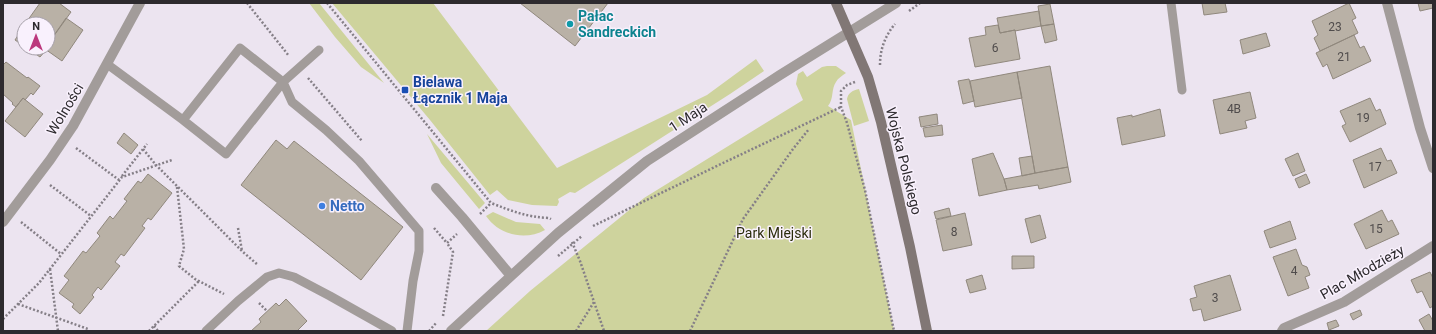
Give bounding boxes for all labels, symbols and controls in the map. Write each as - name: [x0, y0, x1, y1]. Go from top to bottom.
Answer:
- place label: Pałac Sandreckich: [578, 8, 656, 40]
- north arrow: [16, 16, 56, 56]
- marker: Pałac Sandreckich: [565, 19, 575, 29]
- text: N: [32, 20, 40, 33]
- house number: 23: [1328, 20, 1342, 34]
- house number: 6: [992, 41, 999, 55]
- house number: 21: [1337, 50, 1351, 64]
- place label: Bielawa Łącznik 1 Maja: [413, 74, 508, 106]
- street label: Wolności: [43, 80, 87, 138]
- marker: Bielawa Łącznik 1 Maja: [400, 85, 410, 95]
- street label: 1 Maja: [666, 99, 710, 135]
- house number: 4B: [1227, 102, 1241, 116]
- street label: Wojska Polskiego: [883, 106, 925, 216]
- house number: 19: [1356, 111, 1370, 125]
- house number: 17: [1368, 160, 1382, 174]
- place label: Netto: [330, 198, 365, 214]
- marker: Netto: [317, 201, 327, 211]
- house number: 15: [1369, 222, 1383, 236]
- park label: Park Miejski: [736, 225, 812, 241]
- house number: 8: [951, 225, 958, 239]
- street label: Plac Młodzieży: [1317, 241, 1407, 302]
- house number: 4: [1291, 264, 1298, 278]
- house number: 3: [1212, 291, 1218, 305]

